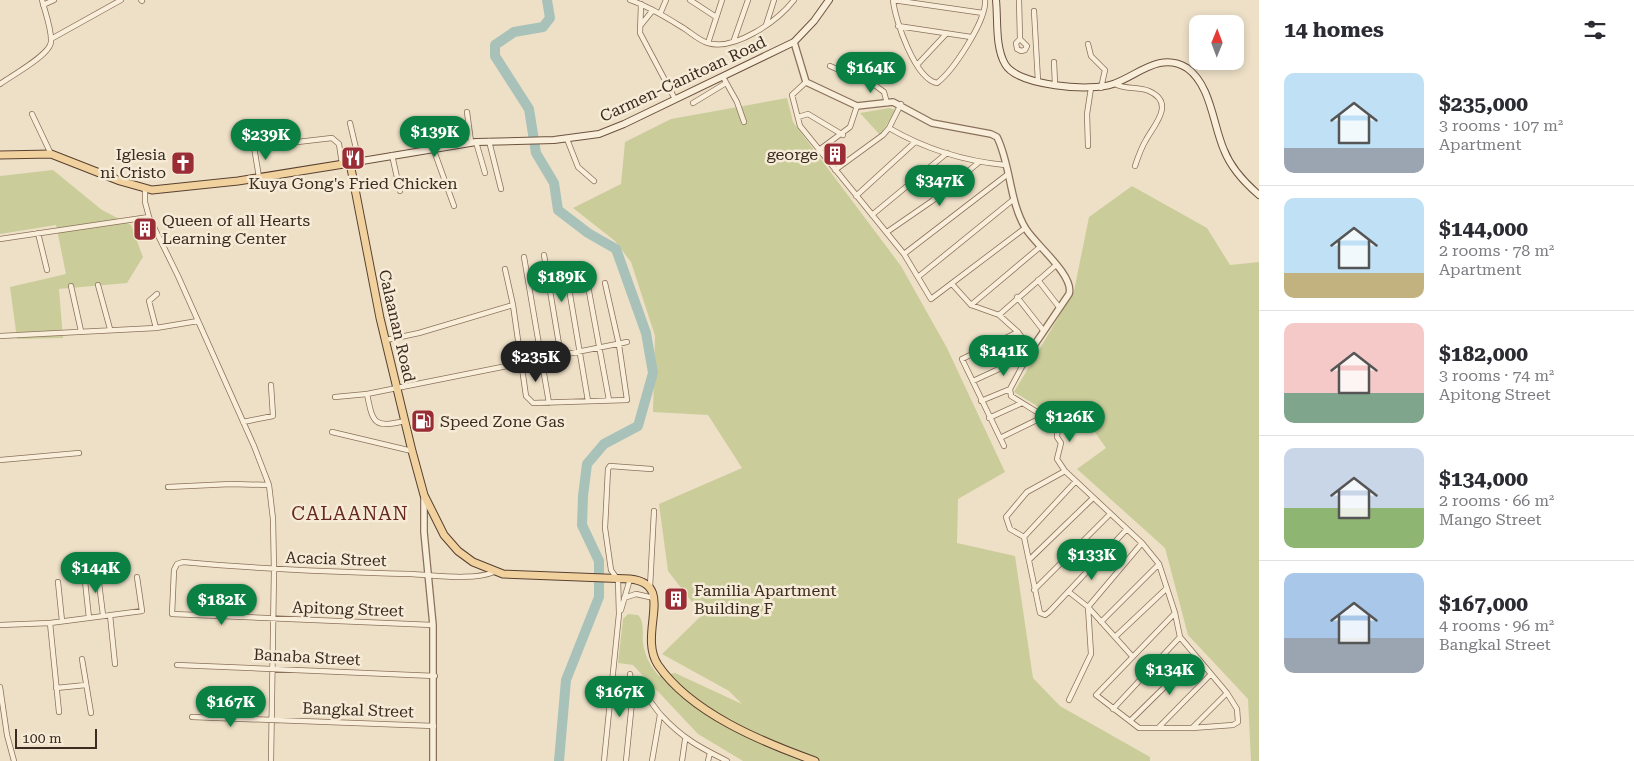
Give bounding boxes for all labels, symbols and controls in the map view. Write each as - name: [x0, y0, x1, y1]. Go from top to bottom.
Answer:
- north arrow: [1189, 15, 1244, 70]
- map controls: [1189, 15, 1244, 70]
- icon: filters: [1581, 16, 1609, 44]
- text: 14 homes: [1284, 18, 1384, 42]
- street label: Carmen-Canitoan Road: [597, 32, 769, 126]
- pin: $164K: [836, 52, 906, 94]
- text: $164K: [847, 58, 895, 77]
- text: $235,000: [1439, 92, 1528, 116]
- icon: home: [1324, 93, 1384, 153]
- pin: $139K: [400, 116, 470, 158]
- text: 3 rooms · 107 m²: [1439, 116, 1563, 135]
- pin: $239K: [231, 119, 301, 161]
- text: $139K: [411, 122, 459, 141]
- text: $239K: [242, 125, 290, 144]
- text: Apartment: [1439, 135, 1522, 154]
- building icon: george: [822, 141, 848, 167]
- place label: Iglesia ni Cristo: [100, 145, 166, 182]
- restaurant icon: Kuya Gong's Fried Chicken: [340, 145, 366, 171]
- place label: george: [767, 145, 818, 164]
- church icon: Iglesia ni Cristo: [170, 150, 196, 176]
- pin: $347K: [905, 164, 975, 207]
- text: $347K: [916, 171, 964, 190]
- place label: Kuya Gong's Fried Chicken: [248, 174, 458, 193]
- place label: Queen of all Hearts Learning Center: [162, 211, 311, 248]
- building icon: Queen of all Hearts Learning Center: [132, 216, 158, 242]
- text: $144,000: [1439, 217, 1528, 241]
- icon: home: [1324, 218, 1384, 278]
- text: 2 rooms · 78 m²: [1439, 241, 1554, 260]
- pin: $189K: [527, 260, 597, 303]
- text: Apartment: [1439, 260, 1522, 279]
- text: $189K: [538, 267, 586, 286]
- street label: Calaanan Road: [375, 268, 419, 384]
- pin: $141K: [969, 334, 1039, 377]
- pin: $235K: [501, 340, 571, 383]
- text: $141K: [980, 341, 1028, 360]
- text: $182,000: [1439, 342, 1528, 366]
- icon: home: [1324, 343, 1384, 403]
- text: $235K: [512, 347, 560, 366]
- text: 3 rooms · 74 m²: [1439, 366, 1554, 385]
- text: Apitong Street: [1439, 385, 1551, 404]
- pin: $126K: [1035, 400, 1105, 443]
- text: $126K: [1046, 407, 1094, 426]
- fuel station icon: Speed Zone Gas: [410, 408, 436, 434]
- place label: Speed Zone Gas: [440, 412, 565, 431]
- text: $134,000: [1439, 467, 1528, 491]
- icon: home: [1324, 468, 1384, 528]
- text: 2 rooms · 66 m²: [1439, 491, 1554, 510]
- district label: CALAANAN: [291, 502, 409, 525]
- text: Mango Street: [1439, 510, 1542, 529]
- pin: $133K: [1057, 538, 1127, 581]
- text: $133K: [1068, 545, 1116, 564]
- street label: Acacia Street: [285, 548, 387, 570]
- pin: $144K: [61, 552, 131, 594]
- text: $144K: [72, 558, 120, 577]
- place label: Familia Apartment Building F: [694, 581, 836, 618]
- pin: $182K: [187, 584, 257, 626]
- building icon: Familia Apartment Building F: [663, 586, 689, 612]
- text: $182K: [198, 590, 246, 609]
- text: $167,000: [1439, 592, 1528, 616]
- icon: home: [1324, 593, 1384, 653]
- street label: Apitong Street: [292, 598, 404, 620]
- text: 4 rooms · 96 m²: [1439, 616, 1554, 635]
- text: Bangkal Street: [1439, 635, 1551, 654]
- street label: Banaba Street: [253, 645, 361, 669]
- pin: $134K: [1135, 654, 1205, 696]
- text: $134K: [1146, 660, 1194, 679]
- pin: $167K: [585, 676, 655, 718]
- text: $167K: [596, 682, 644, 701]
- pin: $167K: [196, 686, 266, 728]
- text: $167K: [207, 692, 255, 711]
- street label: Bangkal Street: [302, 699, 414, 721]
- scale bar: [15, 726, 98, 749]
- text: 100 m: [22, 730, 62, 746]

